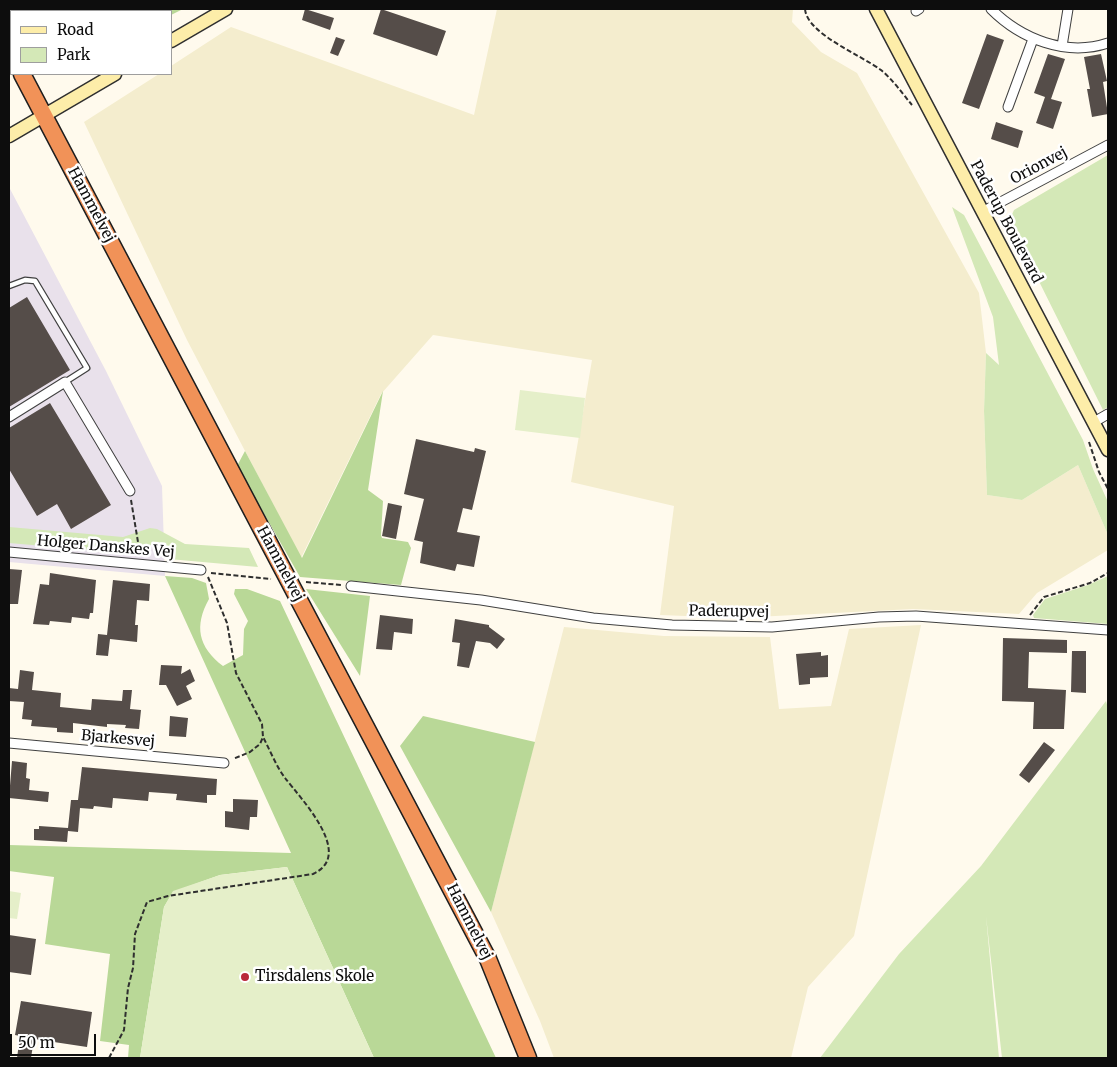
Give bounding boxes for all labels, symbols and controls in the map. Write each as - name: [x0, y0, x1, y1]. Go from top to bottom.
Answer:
- legend: [10, 10, 172, 75]
- text: Road: [57, 20, 93, 39]
- text: Park: [57, 45, 90, 64]
- street label: Orionvej: [1008, 144, 1070, 188]
- street label: Paderup Boulevard: [966, 158, 1046, 286]
- street label: Hammelvej: [64, 164, 118, 246]
- street label: Hammelvej: [253, 523, 307, 605]
- street label: Holger Danskes Vej: [36, 532, 176, 562]
- street label: Paderupvej: [689, 602, 769, 622]
- street label: Bjarkesvej: [80, 727, 156, 751]
- street label: Hammelvej: [442, 881, 496, 963]
- place label: Tirsdalens Skole: [255, 968, 374, 986]
- marker: Tirsdalens Skole: [239, 971, 251, 983]
- scale bar: [12, 1024, 99, 1056]
- text: 50 m: [18, 1033, 55, 1052]

